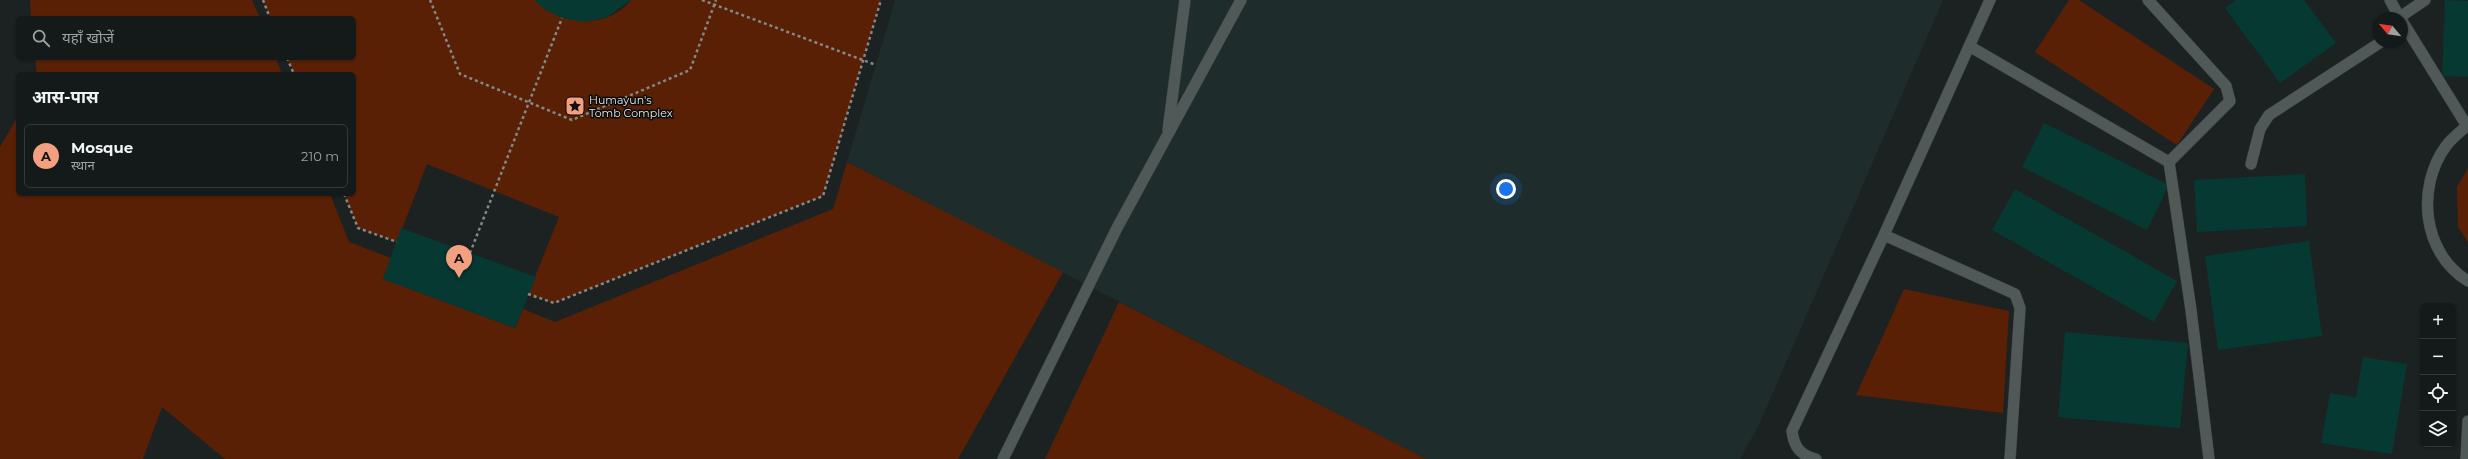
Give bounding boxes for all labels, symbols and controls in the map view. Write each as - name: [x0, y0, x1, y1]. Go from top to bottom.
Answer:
- north arrow: [2372, 12, 2408, 48]
- search box: [16, 16, 356, 60]
- icon: search: [30, 27, 52, 49]
- text: यहाँ खोजें: [62, 28, 114, 47]
- text: आस-पास: [32, 87, 99, 107]
- place label: Humayun's Tomb Complex: [589, 93, 673, 120]
- place icon: Humayun's Tomb Complex: [564, 95, 586, 117]
- text: Mosque: [71, 138, 133, 157]
- text: A: [41, 148, 51, 164]
- text: 210 m: [301, 148, 339, 164]
- text: स्थान: [71, 157, 95, 173]
- your location: [1496, 179, 1516, 199]
- pin: A: [446, 245, 472, 278]
- map controls: [2420, 303, 2456, 447]
- button: +: [2420, 303, 2456, 339]
- button: −: [2420, 339, 2456, 375]
- button: locate: [2420, 375, 2456, 411]
- button: layers: [2420, 411, 2456, 447]

